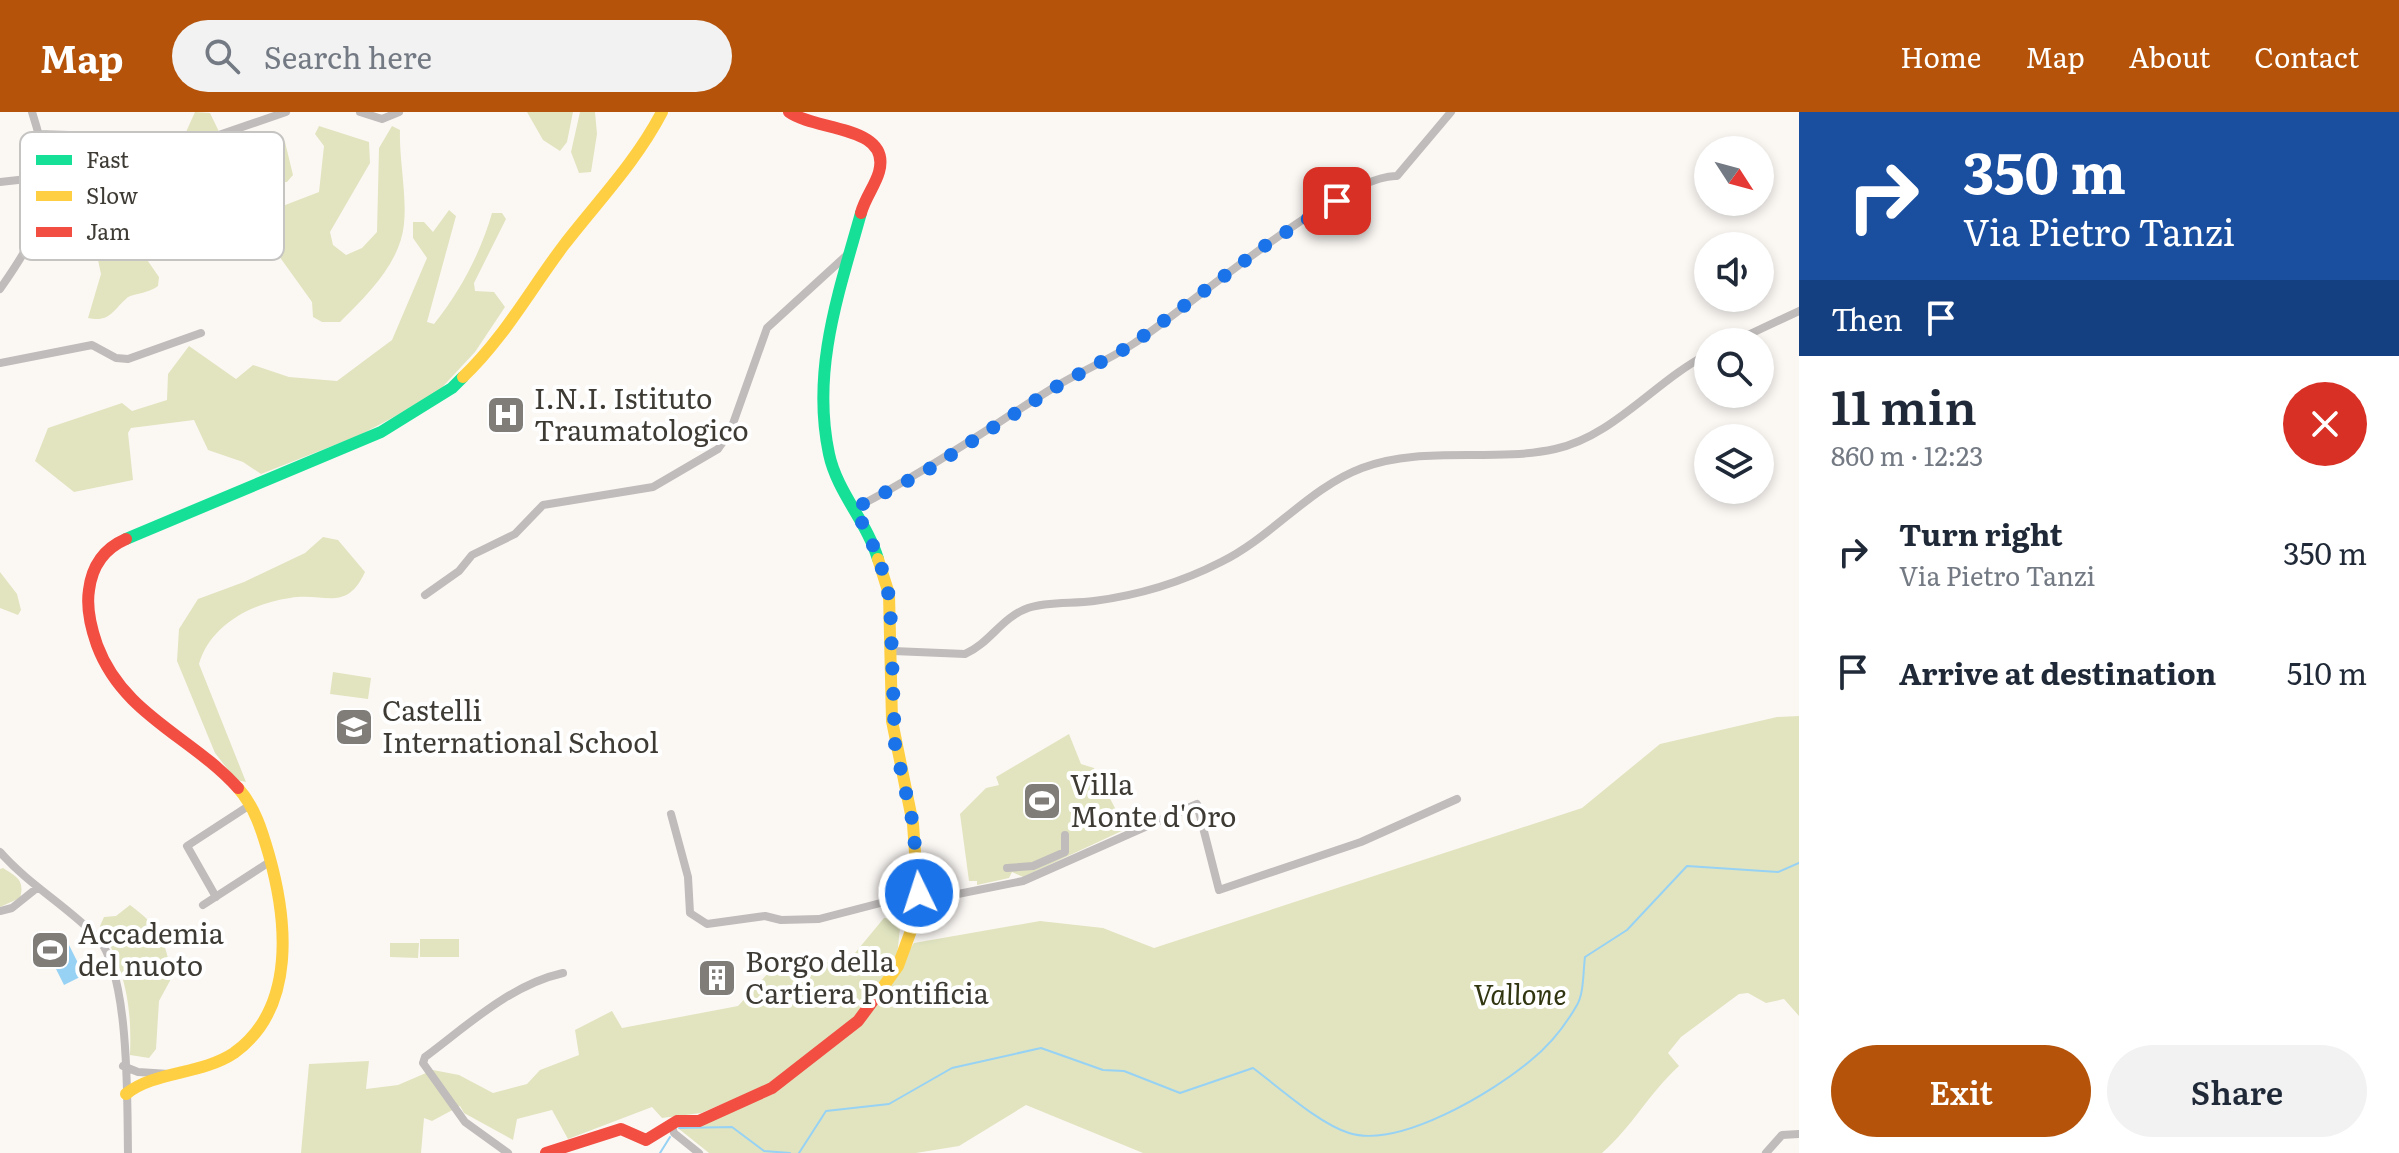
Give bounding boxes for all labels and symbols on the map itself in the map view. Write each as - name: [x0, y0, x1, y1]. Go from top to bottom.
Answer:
- legend: [20, 132, 284, 260]
- north arrow: [1694, 136, 1774, 216]
- text: Fast: [86, 142, 129, 175]
- pin: [1303, 167, 1371, 235]
- text: Slow: [86, 178, 138, 211]
- text: Jam: [86, 214, 130, 247]
- place label: I.N.I. Istituto Traumatologico: [534, 376, 749, 450]
- hospital icon: I.N.I. Istituto Traumatologico: [485, 394, 527, 436]
- place label: Castelli International School: [382, 688, 659, 762]
- school or university icon: Castelli International School: [333, 706, 375, 748]
- place label: Villa Monte d'Oro: [1070, 762, 1236, 836]
- sports icon: Villa Monte d'Oro: [1021, 780, 1063, 822]
- position arrow: [877, 851, 961, 935]
- place label: Accademia del nuoto: [78, 911, 224, 985]
- sports icon: Accademia del nuoto: [29, 929, 71, 971]
- place label: Borgo della Cartiera Pontificia: [745, 939, 989, 1013]
- building icon: Borgo della Cartiera Pontificia: [696, 957, 738, 999]
- park label: Vallone: [1473, 972, 1567, 1014]

